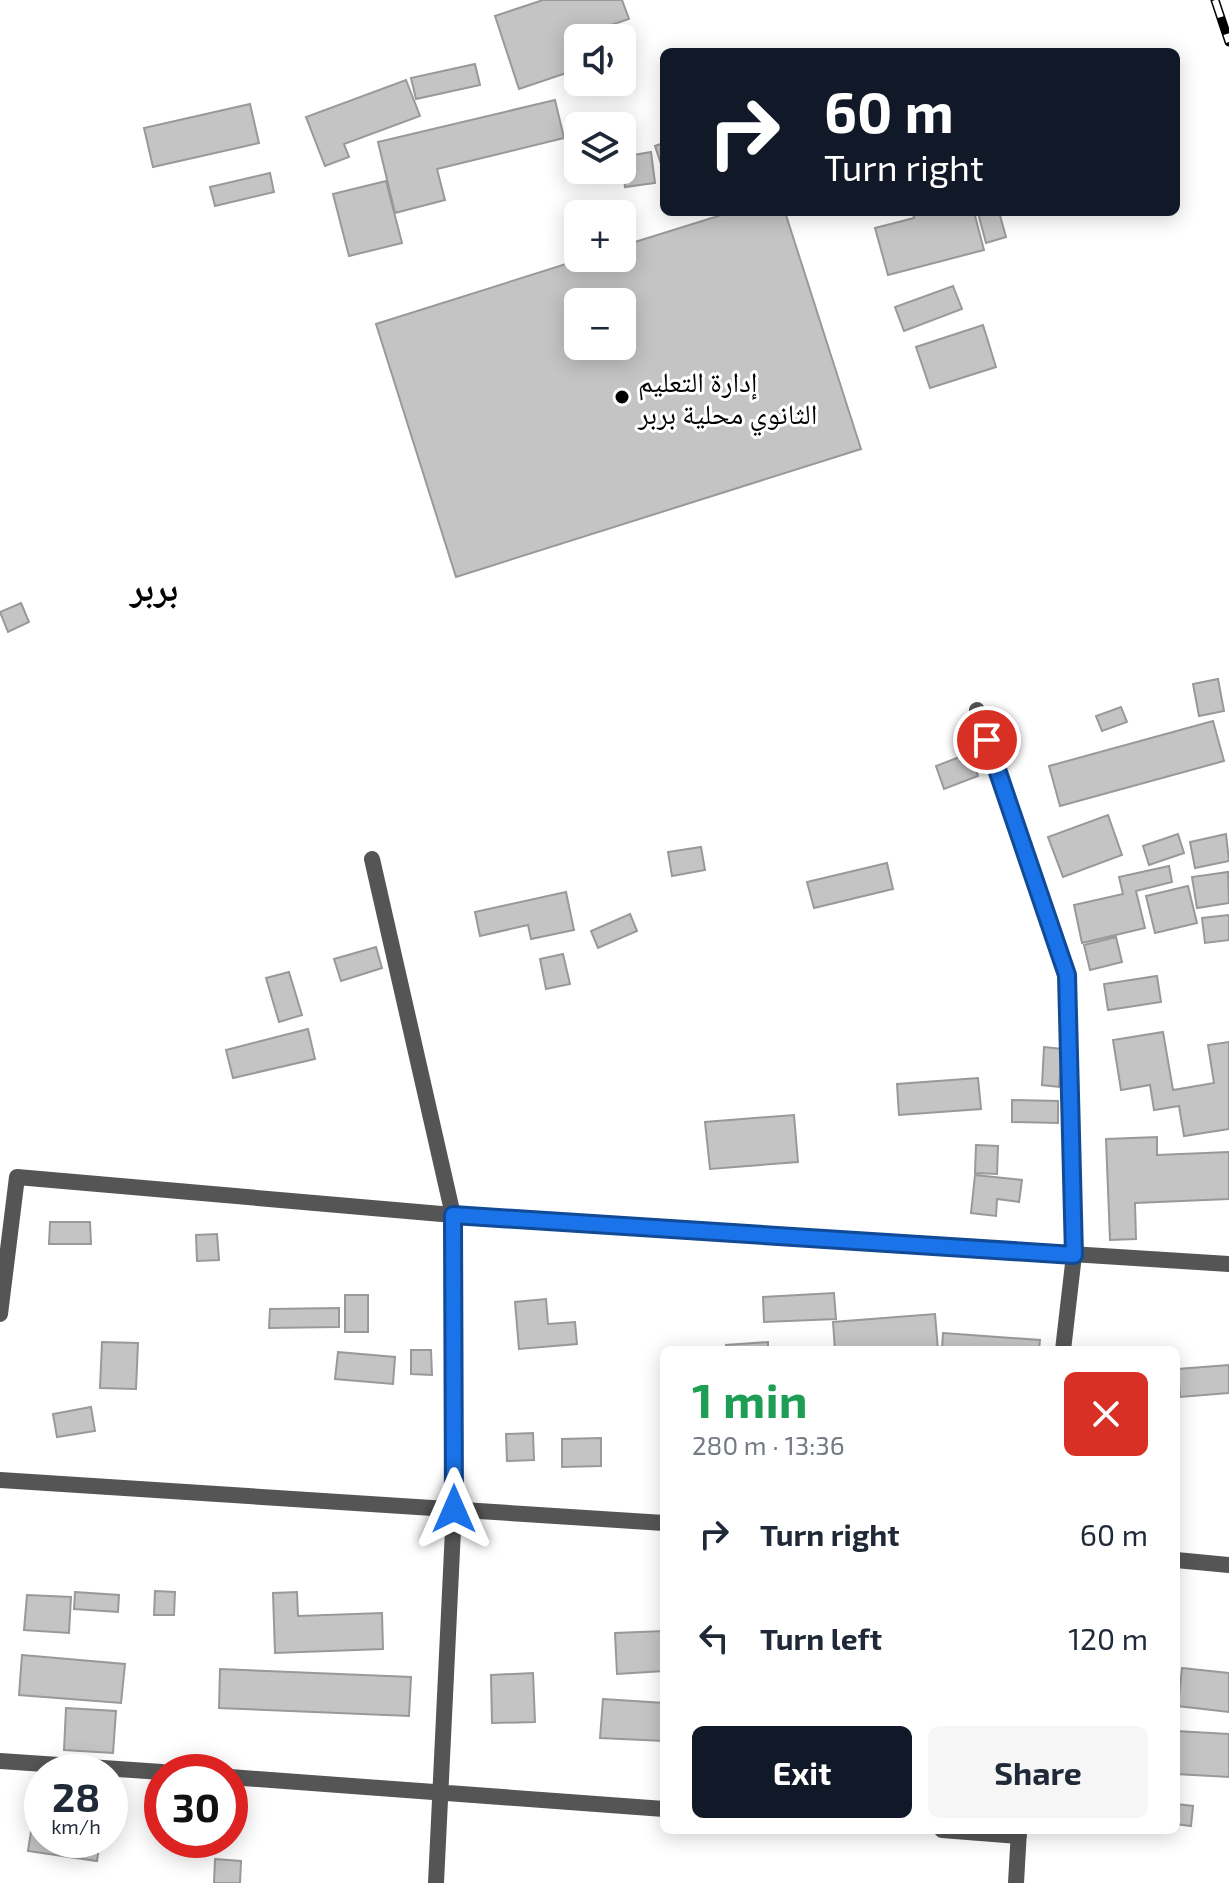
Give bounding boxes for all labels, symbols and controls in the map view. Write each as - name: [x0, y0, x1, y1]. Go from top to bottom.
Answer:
- map controls: [564, 24, 636, 360]
- button: sound: [564, 24, 636, 96]
- text: 60 m: [824, 77, 954, 144]
- icon: right: [692, 80, 796, 184]
- button: layers: [564, 112, 636, 184]
- text: Turn right: [824, 145, 984, 188]
- button: +: [564, 200, 636, 272]
- button: −: [564, 288, 636, 360]
- place label: إدارة التعليم الثانوي محلية بربر: [637, 364, 817, 437]
- marker: إدارة التعليم الثانوي محلية بربر: [613, 388, 631, 406]
- district label: بربر: [128, 565, 178, 609]
- pin: [953, 706, 1021, 774]
- icon: arrive: [965, 718, 1009, 762]
- text: 1 min: [692, 1370, 808, 1428]
- button: close: [1064, 1372, 1148, 1456]
- text: 280 m · 13:36: [692, 1429, 845, 1460]
- position arrow: [412, 1467, 496, 1551]
- icon: right: [692, 1512, 736, 1556]
- text: Turn right: [760, 1516, 900, 1552]
- text: 60 m: [1080, 1516, 1148, 1552]
- icon: left: [692, 1616, 736, 1660]
- text: Turn left: [760, 1620, 882, 1656]
- text: 120 m: [1068, 1620, 1148, 1656]
- button: Exit: [692, 1726, 912, 1818]
- button: Share: [928, 1726, 1148, 1818]
- speed limit sign: 30: [144, 1754, 248, 1858]
- text: 28: [52, 1772, 100, 1820]
- text: km/h: [51, 1814, 101, 1838]

